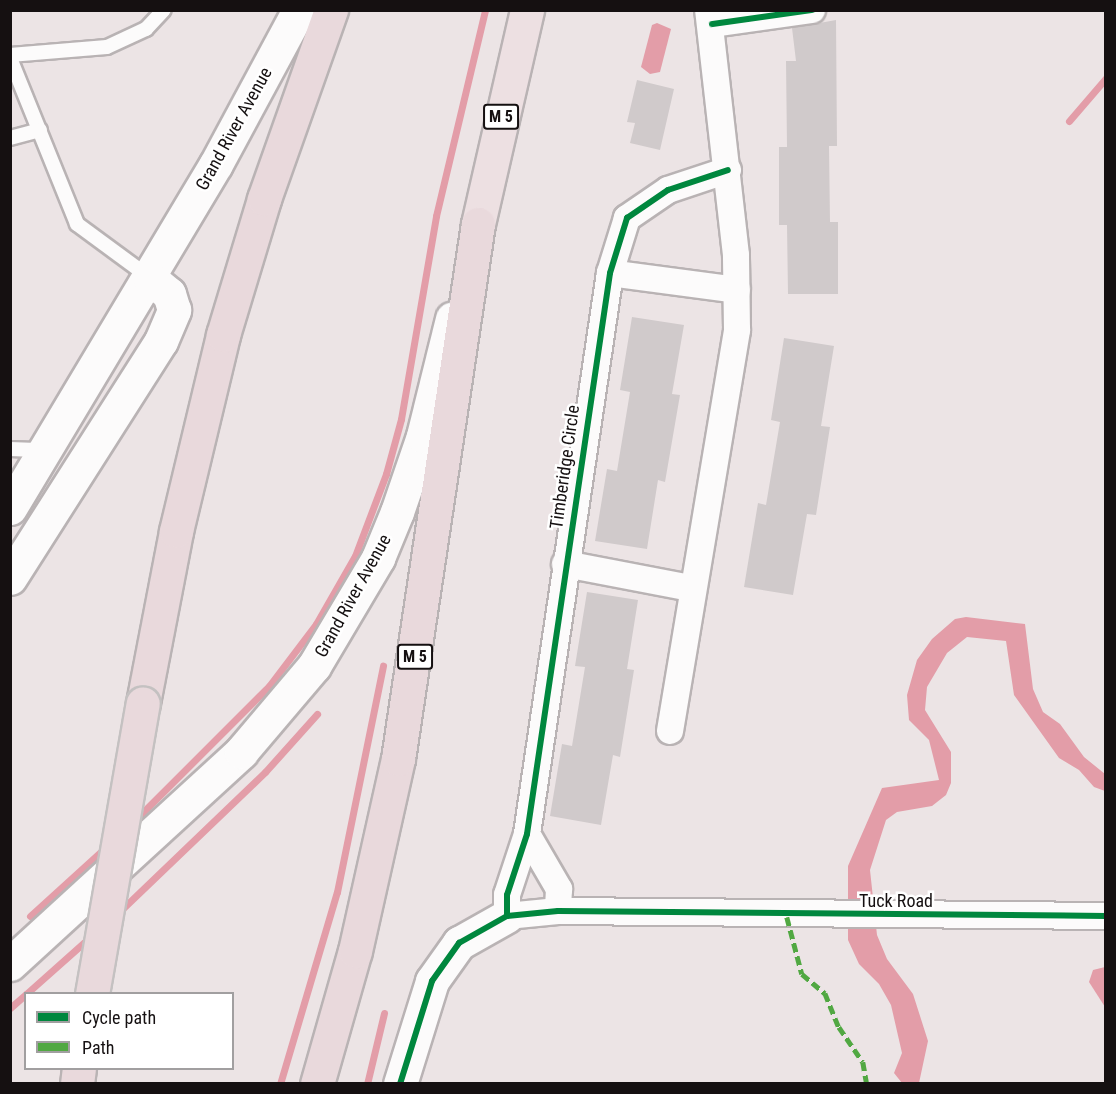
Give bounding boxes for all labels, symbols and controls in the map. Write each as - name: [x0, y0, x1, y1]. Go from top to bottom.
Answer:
- street label: Grand River Avenue: [191, 64, 277, 194]
- road number: M 5: [483, 104, 519, 130]
- street label: Timberidge Circle: [546, 404, 584, 530]
- street label: Grand River Avenue: [310, 531, 396, 661]
- road number: M 5: [397, 644, 433, 670]
- street label: Tuck Road: [859, 890, 933, 912]
- legend: [24, 992, 234, 1070]
- text: Cycle path: [82, 1007, 156, 1028]
- text: Path: [82, 1037, 115, 1058]

